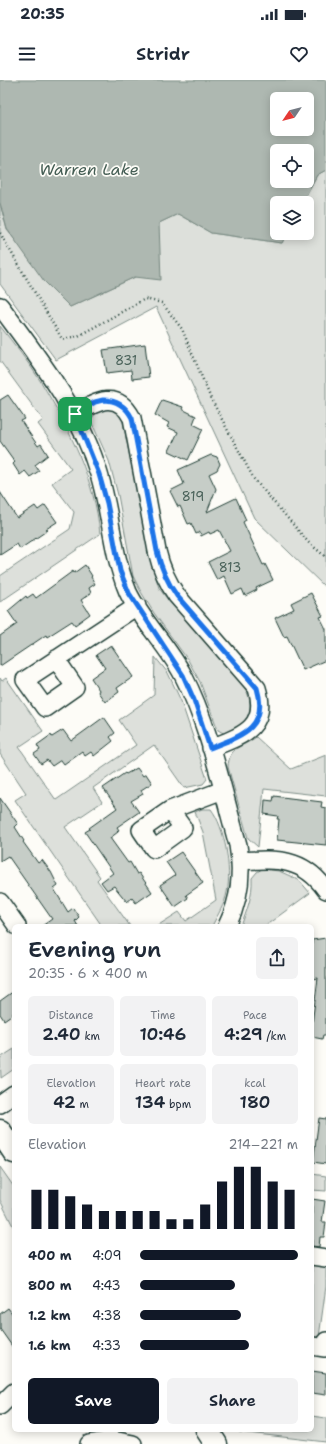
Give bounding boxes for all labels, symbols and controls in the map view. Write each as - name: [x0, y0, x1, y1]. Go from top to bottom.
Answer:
- text: 20:35: [20, 4, 65, 24]
- text: Stridr: [136, 42, 190, 66]
- icon: menu: [16, 43, 38, 65]
- icon: heart: [288, 43, 310, 65]
- north arrow: [270, 92, 314, 136]
- map controls: [270, 92, 314, 240]
- button: locate: [270, 144, 314, 188]
- water label: Warren Lake: [39, 159, 139, 180]
- button: layers: [270, 196, 314, 240]
- house number: 831: [115, 352, 137, 369]
- pin: [58, 397, 92, 431]
- icon: arrive: [64, 403, 86, 425]
- house number: 819: [182, 488, 204, 505]
- house number: 813: [219, 559, 241, 576]
- text: Evening run: [28, 935, 161, 964]
- button: share: [256, 937, 298, 979]
- text: 20:35 · 6 × 400 m: [28, 965, 147, 982]
- text: Distance: [48, 1008, 94, 1023]
- text: Time: [150, 1008, 176, 1023]
- text: Pace: [243, 1008, 267, 1023]
- text: 2.40: [42, 1023, 81, 1045]
- text: 10:46: [140, 1023, 186, 1045]
- text: 4:29: [224, 1023, 263, 1045]
- text: km: [81, 1029, 100, 1044]
- text: /km: [263, 1029, 286, 1044]
- text: Elevation: [46, 1076, 96, 1091]
- text: Heart rate: [135, 1076, 191, 1091]
- text: kcal: [244, 1076, 266, 1091]
- text: 42: [53, 1091, 76, 1113]
- text: 134: [135, 1091, 165, 1113]
- text: 180: [239, 1091, 271, 1113]
- text: m: [76, 1097, 89, 1112]
- text: bpm: [165, 1097, 191, 1112]
- text: Elevation: [28, 1136, 86, 1153]
- text: 214–221 m: [229, 1136, 298, 1153]
- text: 400 m: [28, 1247, 72, 1264]
- text: 4:09: [92, 1247, 122, 1264]
- text: 800 m: [28, 1277, 72, 1294]
- text: 4:43: [92, 1277, 121, 1294]
- text: 1.2 km: [28, 1307, 71, 1324]
- text: 4:38: [92, 1307, 121, 1324]
- text: 1.6 km: [28, 1337, 71, 1354]
- text: 4:33: [92, 1337, 121, 1354]
- button: Save: [28, 1378, 159, 1424]
- button: Share: [167, 1378, 298, 1424]

